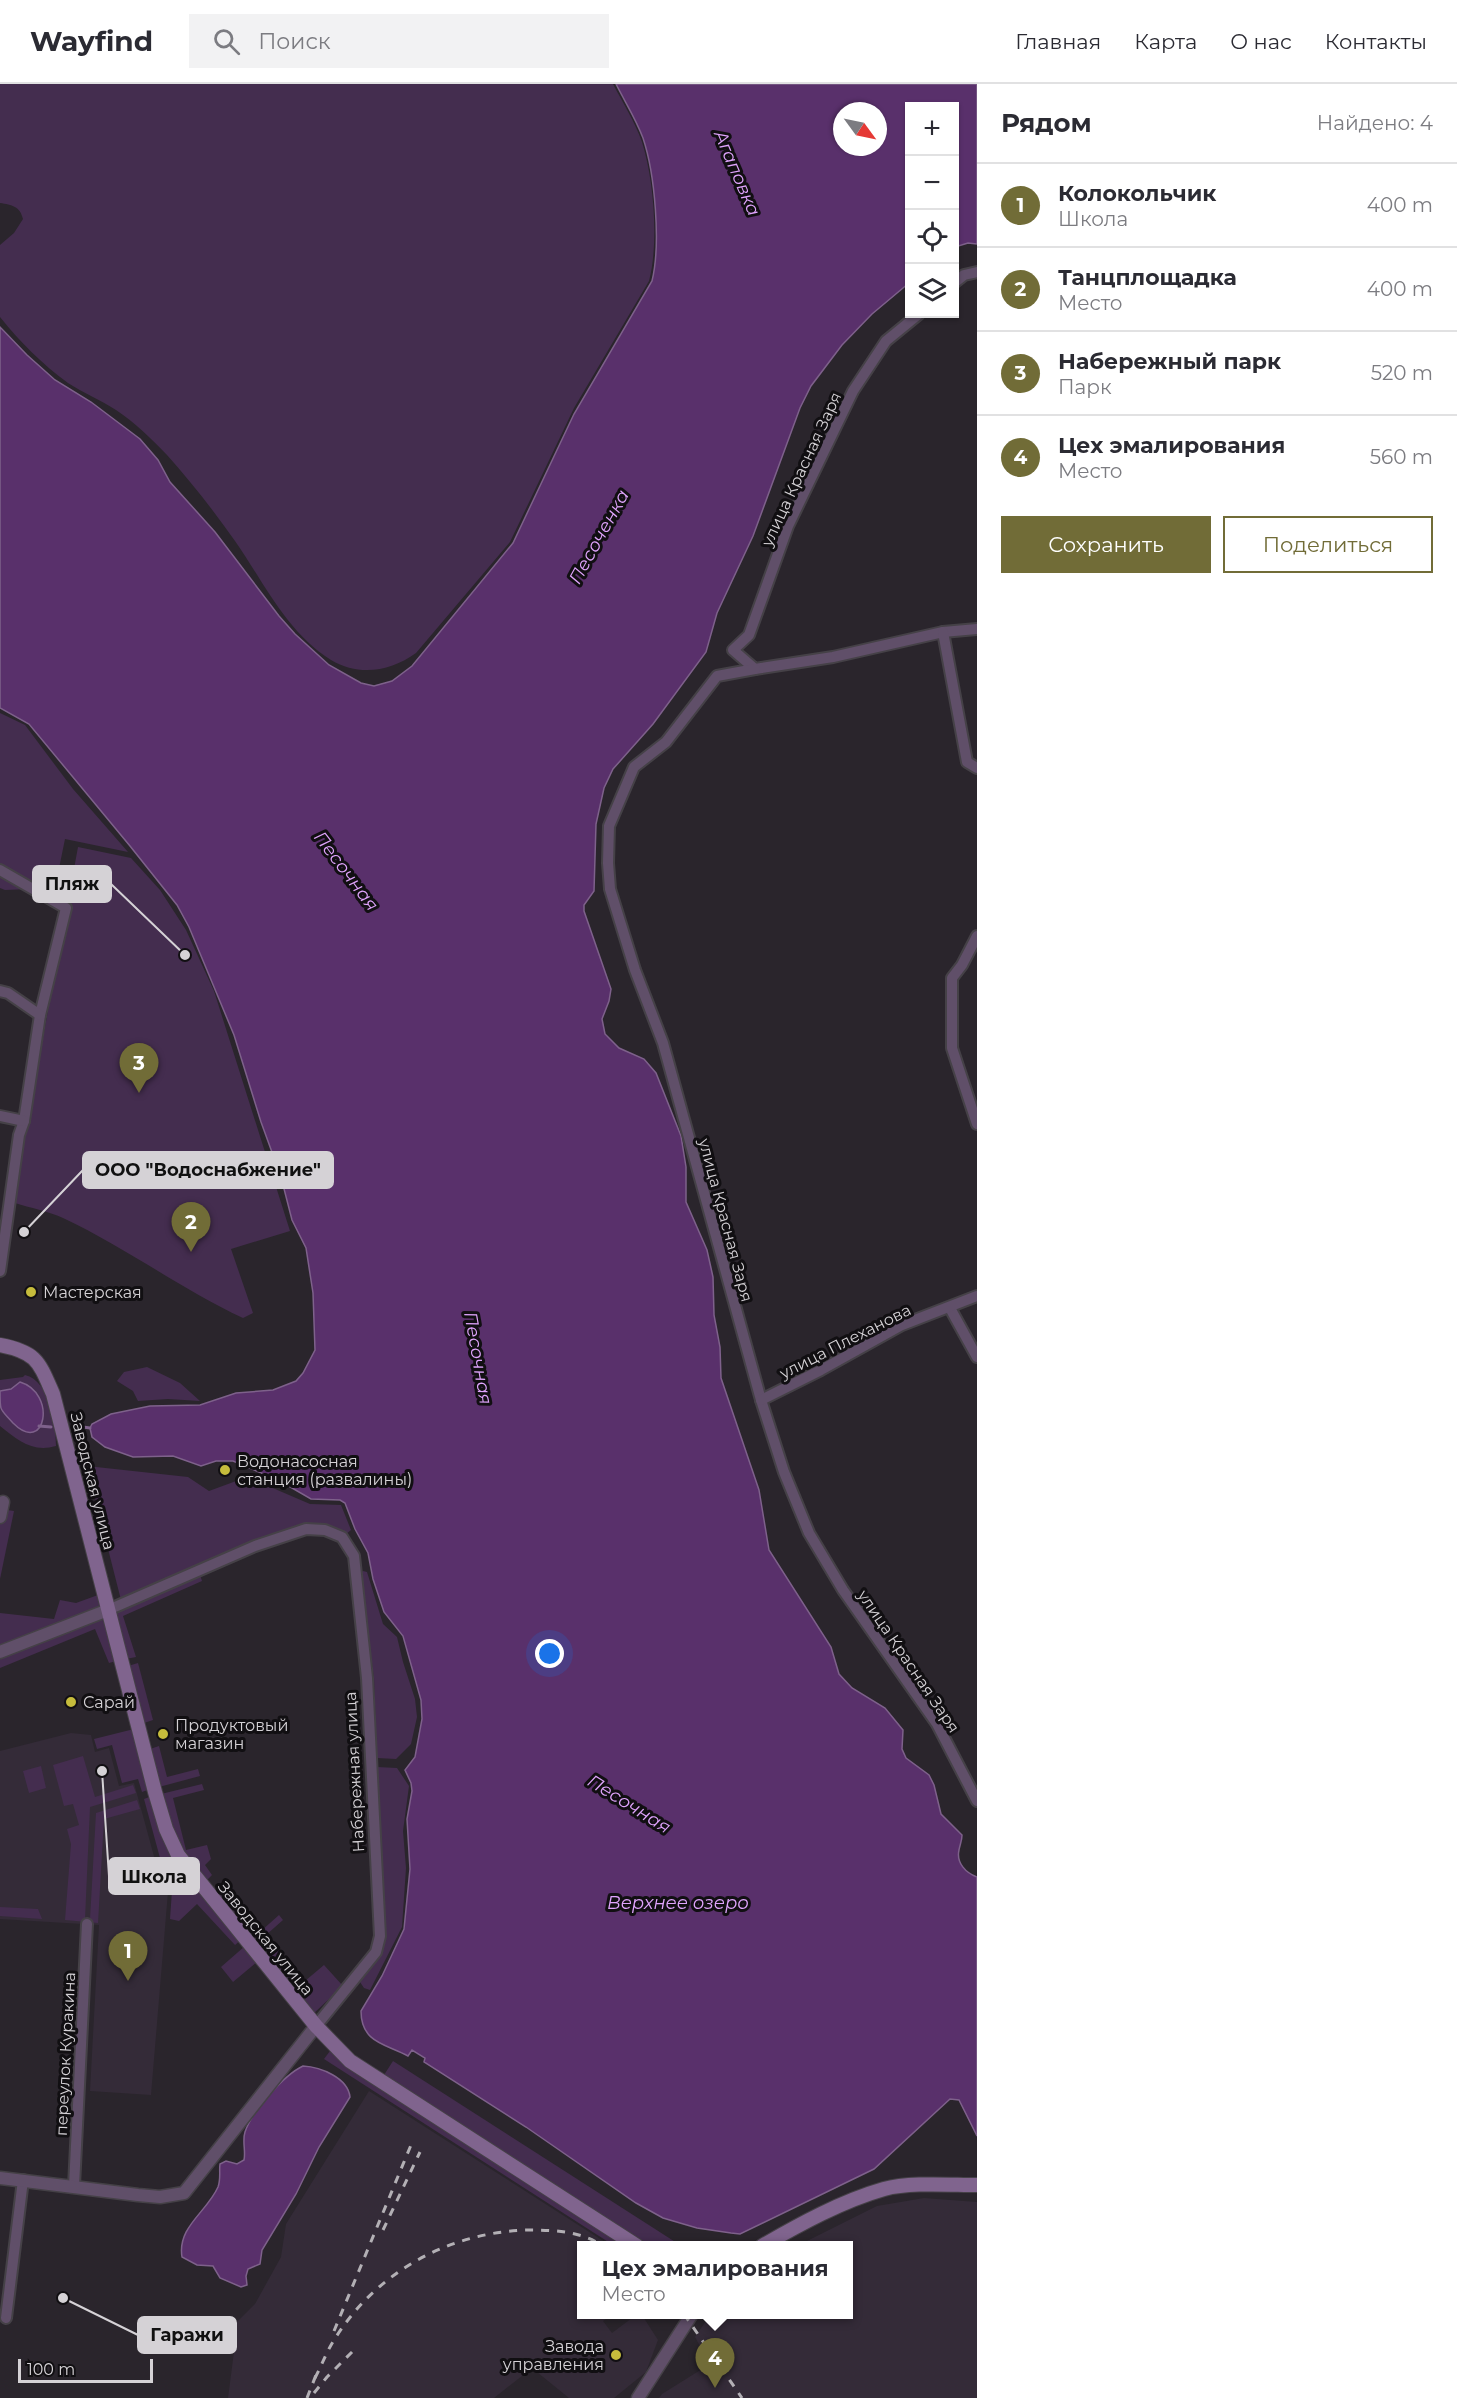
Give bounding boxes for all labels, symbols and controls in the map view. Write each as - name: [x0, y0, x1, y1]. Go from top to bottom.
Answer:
- search box: [189, 14, 609, 68]
- text: Wayfind: [30, 24, 153, 58]
- icon: search: [210, 25, 243, 58]
- text: Поиск: [258, 28, 331, 55]
- text: Главная: [1015, 29, 1101, 54]
- text: Карта: [1134, 29, 1197, 54]
- text: О нас: [1230, 29, 1292, 54]
- text: Контакты: [1325, 29, 1427, 54]
- north arrow: [833, 102, 887, 156]
- map controls: [905, 102, 959, 318]
- button: +: [905, 102, 959, 156]
- text: Рядом: [1001, 107, 1092, 139]
- text: Найдено: 4: [1317, 111, 1433, 135]
- water label: Агаповка: [709, 126, 765, 219]
- button: −: [905, 156, 959, 210]
- text: Колокольчик: [1058, 180, 1216, 207]
- text: 1: [1017, 193, 1024, 217]
- text: 400 m: [1367, 193, 1433, 217]
- text: Школа: [1058, 207, 1128, 231]
- button: locate: [905, 210, 959, 264]
- button: layers: [905, 264, 959, 318]
- text: Танцплощадка: [1058, 264, 1237, 291]
- text: 2: [1015, 277, 1026, 301]
- text: 400 m: [1367, 277, 1433, 301]
- text: Место: [1058, 291, 1122, 315]
- text: Набережный парк: [1058, 348, 1281, 375]
- text: 3: [1015, 361, 1026, 385]
- text: 520 m: [1371, 361, 1433, 385]
- text: Парк: [1058, 375, 1112, 399]
- street label: улица Красная Заря: [757, 389, 846, 550]
- text: Цех эмалирования: [1058, 432, 1285, 459]
- text: 4: [1014, 445, 1027, 469]
- text: 560 m: [1370, 445, 1433, 469]
- text: Место: [1058, 459, 1122, 483]
- water label: Песоченка: [564, 486, 634, 588]
- button: Сохранить: [1001, 516, 1211, 573]
- button: Поделиться: [1223, 516, 1433, 573]
- water label: Песочная: [309, 827, 383, 915]
- callout: Пляж: [33, 866, 111, 902]
- text: Пляж: [45, 873, 100, 895]
- pin: 3: [120, 1044, 158, 1093]
- street label: улица Красная Заря: [694, 1135, 756, 1304]
- callout: ООО "Водоснабжение": [83, 1152, 333, 1188]
- text: ООО "Водоснабжение": [95, 1159, 321, 1181]
- pin: 2: [172, 1202, 210, 1252]
- place label: Мастерская: [43, 1283, 142, 1302]
- marker: Мастерская: [24, 1285, 38, 1299]
- street label: улица Плеханова: [776, 1300, 914, 1383]
- water label: Песочная: [459, 1310, 497, 1406]
- street label: Заводская улица: [66, 1410, 119, 1552]
- place label: Водонасосная станция (развалины): [237, 1452, 412, 1489]
- marker: Водонасосная станция (развалины): [218, 1463, 232, 1477]
- street label: улица Красная Заря: [853, 1585, 963, 1736]
- your location: [535, 1639, 564, 1668]
- street label: Набережная улица: [341, 1691, 368, 1853]
- place label: Сарай: [83, 1693, 135, 1712]
- marker: Сарай: [64, 1695, 78, 1709]
- place label: Продуктовый магазин: [175, 1716, 288, 1753]
- marker: Продуктовый магазин: [156, 1727, 170, 1741]
- water label: Песочная: [583, 1770, 675, 1838]
- callout: Школа: [109, 1858, 199, 1894]
- text: Школа: [121, 1866, 187, 1888]
- street label: Заводская улица: [214, 1878, 317, 1999]
- water label: Верхнее озеро: [607, 1892, 749, 1914]
- pin: 1: [108, 1932, 148, 1981]
- street label: переулок Куракина: [52, 1972, 79, 2136]
- popup: [577, 2241, 853, 2319]
- text: Цех эмалирования: [601, 2255, 829, 2282]
- text: Место: [601, 2282, 666, 2306]
- callout: Гаражи: [138, 2317, 236, 2353]
- text: Гаражи: [150, 2324, 224, 2346]
- place label: Завода управления: [502, 2337, 604, 2374]
- pin: 4: [696, 2338, 734, 2388]
- marker: Завода управления: [609, 2348, 623, 2362]
- scale bar: [18, 2356, 153, 2384]
- text: 100 m: [27, 2360, 75, 2379]

